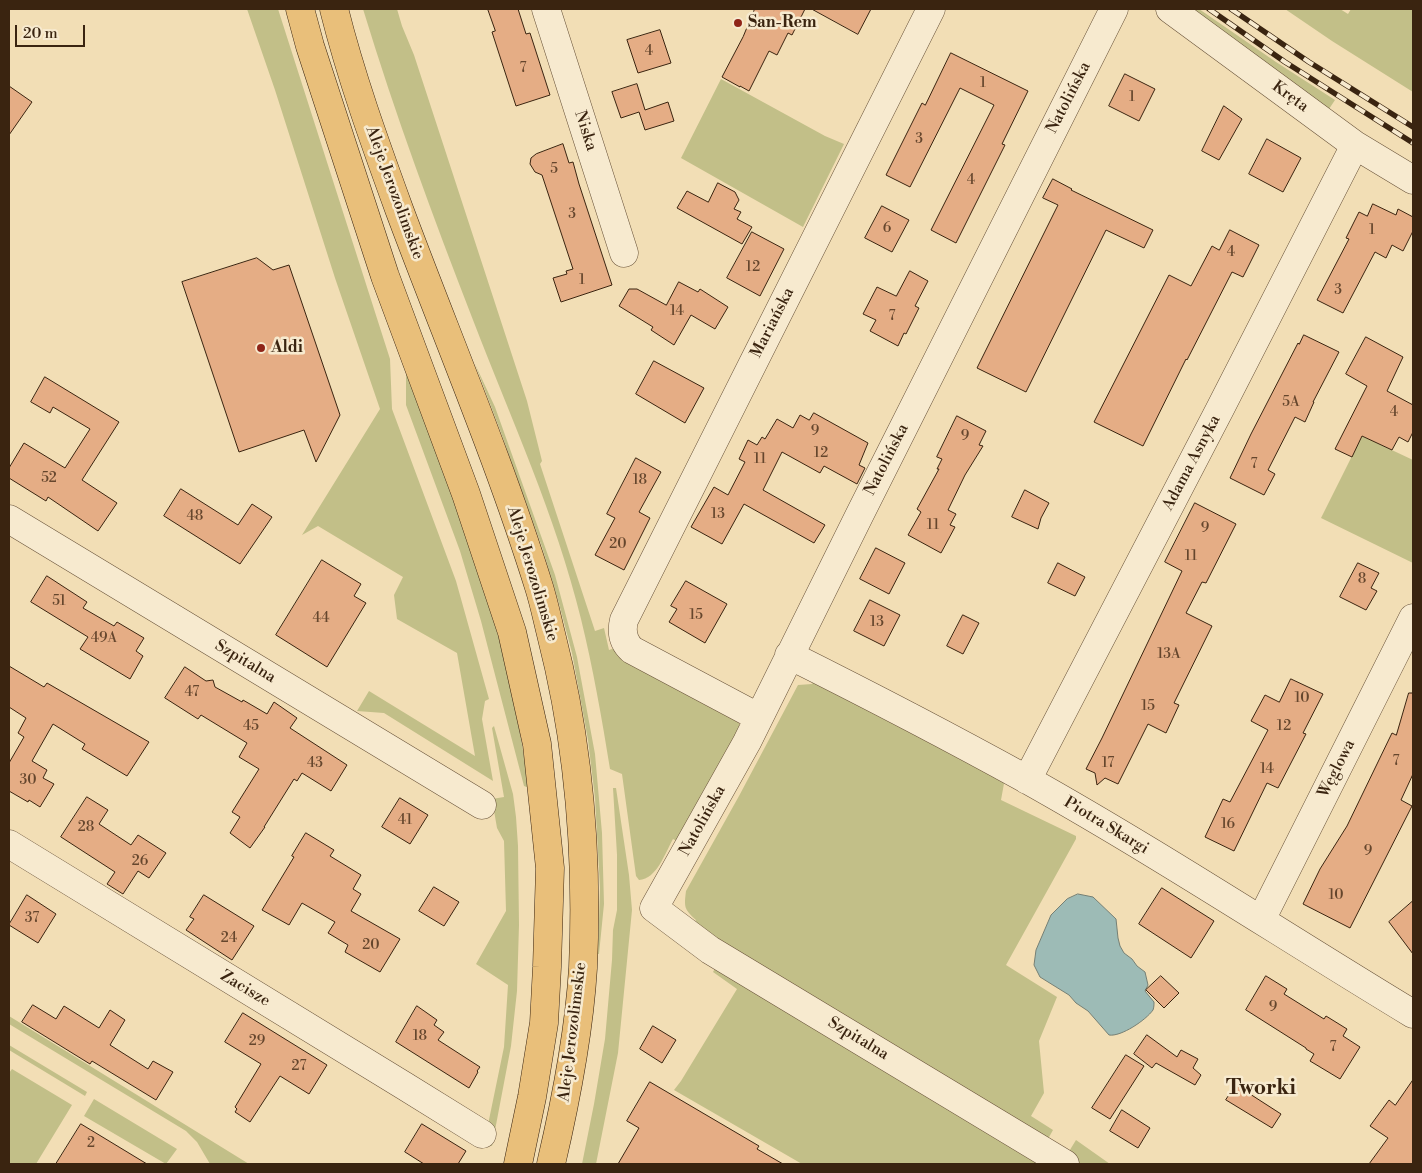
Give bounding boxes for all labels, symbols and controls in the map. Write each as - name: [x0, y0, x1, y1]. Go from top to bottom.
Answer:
- place label: San-Rem: [748, 13, 817, 33]
- scale bar: [18, 15, 88, 47]
- marker: San-Rem: [732, 17, 744, 29]
- text: 20 m: [23, 24, 58, 43]
- house number: 4: [645, 44, 653, 60]
- street label: Natolińska: [1043, 59, 1095, 137]
- house number: 7: [519, 61, 527, 77]
- house number: 1: [980, 76, 986, 92]
- street label: Kręta: [1268, 77, 1312, 117]
- house number: 1: [1129, 90, 1135, 106]
- street label: Niska: [570, 108, 600, 154]
- street label: Aleje Jerozolimskie: [361, 124, 427, 262]
- house number: 3: [915, 132, 923, 148]
- house number: 5: [550, 162, 558, 178]
- house number: 4: [967, 173, 975, 189]
- house number: 3: [568, 207, 576, 223]
- house number: 6: [883, 221, 891, 237]
- house number: 1: [1369, 223, 1375, 239]
- house number: 4: [1227, 245, 1235, 261]
- house number: 12: [746, 260, 760, 276]
- house number: 1: [579, 273, 585, 289]
- house number: 3: [1334, 283, 1342, 299]
- street label: Mariańska: [747, 285, 799, 361]
- house number: 14: [670, 304, 684, 320]
- house number: 7: [888, 309, 896, 325]
- place label: Aldi: [271, 338, 303, 358]
- marker: Aldi: [255, 342, 267, 354]
- house number: 5A: [1282, 395, 1300, 411]
- house number: 4: [1390, 405, 1398, 421]
- street label: Adama Asnyka: [1159, 412, 1225, 514]
- street label: Natolińska: [861, 421, 913, 499]
- house number: 9: [811, 424, 819, 440]
- house number: 9: [961, 429, 969, 445]
- house number: 12: [814, 446, 828, 462]
- house number: 11: [754, 452, 766, 468]
- house number: 7: [1250, 457, 1258, 473]
- house number: 52: [41, 471, 57, 487]
- house number: 18: [633, 473, 647, 489]
- street label: Aleje Jerozolimskie: [502, 504, 562, 644]
- house number: 13: [711, 507, 725, 523]
- house number: 48: [187, 509, 203, 525]
- house number: 11: [927, 518, 939, 534]
- house number: 9: [1201, 521, 1209, 537]
- house number: 20: [609, 537, 627, 553]
- house number: 11: [1185, 549, 1197, 565]
- house number: 8: [1358, 572, 1366, 588]
- house number: 51: [52, 594, 66, 610]
- house number: 15: [689, 608, 703, 624]
- house number: 44: [313, 611, 329, 627]
- house number: 13: [870, 615, 884, 631]
- house number: 49A: [91, 631, 117, 647]
- street label: Szpitalna: [211, 636, 279, 688]
- house number: 13A: [1157, 647, 1181, 663]
- house number: 47: [185, 685, 199, 701]
- house number: 10: [1295, 691, 1309, 707]
- house number: 15: [1141, 699, 1155, 715]
- house number: 45: [243, 719, 259, 735]
- house number: 12: [1277, 719, 1291, 735]
- street label: Węglowa: [1314, 737, 1360, 801]
- house number: 7: [1392, 754, 1400, 770]
- house number: 43: [307, 756, 323, 772]
- house number: 17: [1102, 756, 1114, 772]
- house number: 14: [1260, 762, 1274, 778]
- house number: 30: [19, 773, 37, 789]
- street label: Natolińska: [676, 782, 730, 860]
- street label: Piotra Skargi: [1060, 793, 1152, 859]
- house number: 41: [398, 813, 412, 829]
- house number: 16: [1221, 817, 1235, 833]
- house number: 28: [78, 820, 94, 836]
- house number: 9: [1364, 844, 1372, 860]
- house number: 26: [132, 854, 148, 870]
- house number: 10: [1329, 888, 1343, 904]
- house number: 37: [25, 911, 39, 927]
- house number: 24: [221, 931, 237, 947]
- house number: 20: [362, 938, 380, 954]
- street label: Aleje Jerozolimskie: [555, 961, 591, 1103]
- street label: Zacisze: [217, 967, 273, 1011]
- house number: 9: [1269, 1000, 1277, 1016]
- street label: Szpitalna: [824, 1013, 892, 1065]
- house number: 18: [413, 1029, 427, 1045]
- house number: 29: [249, 1034, 265, 1050]
- house number: 7: [1329, 1040, 1337, 1056]
- house number: 27: [292, 1059, 306, 1075]
- district label: Tworki: [1226, 1076, 1296, 1102]
- house number: 2: [87, 1136, 95, 1152]

